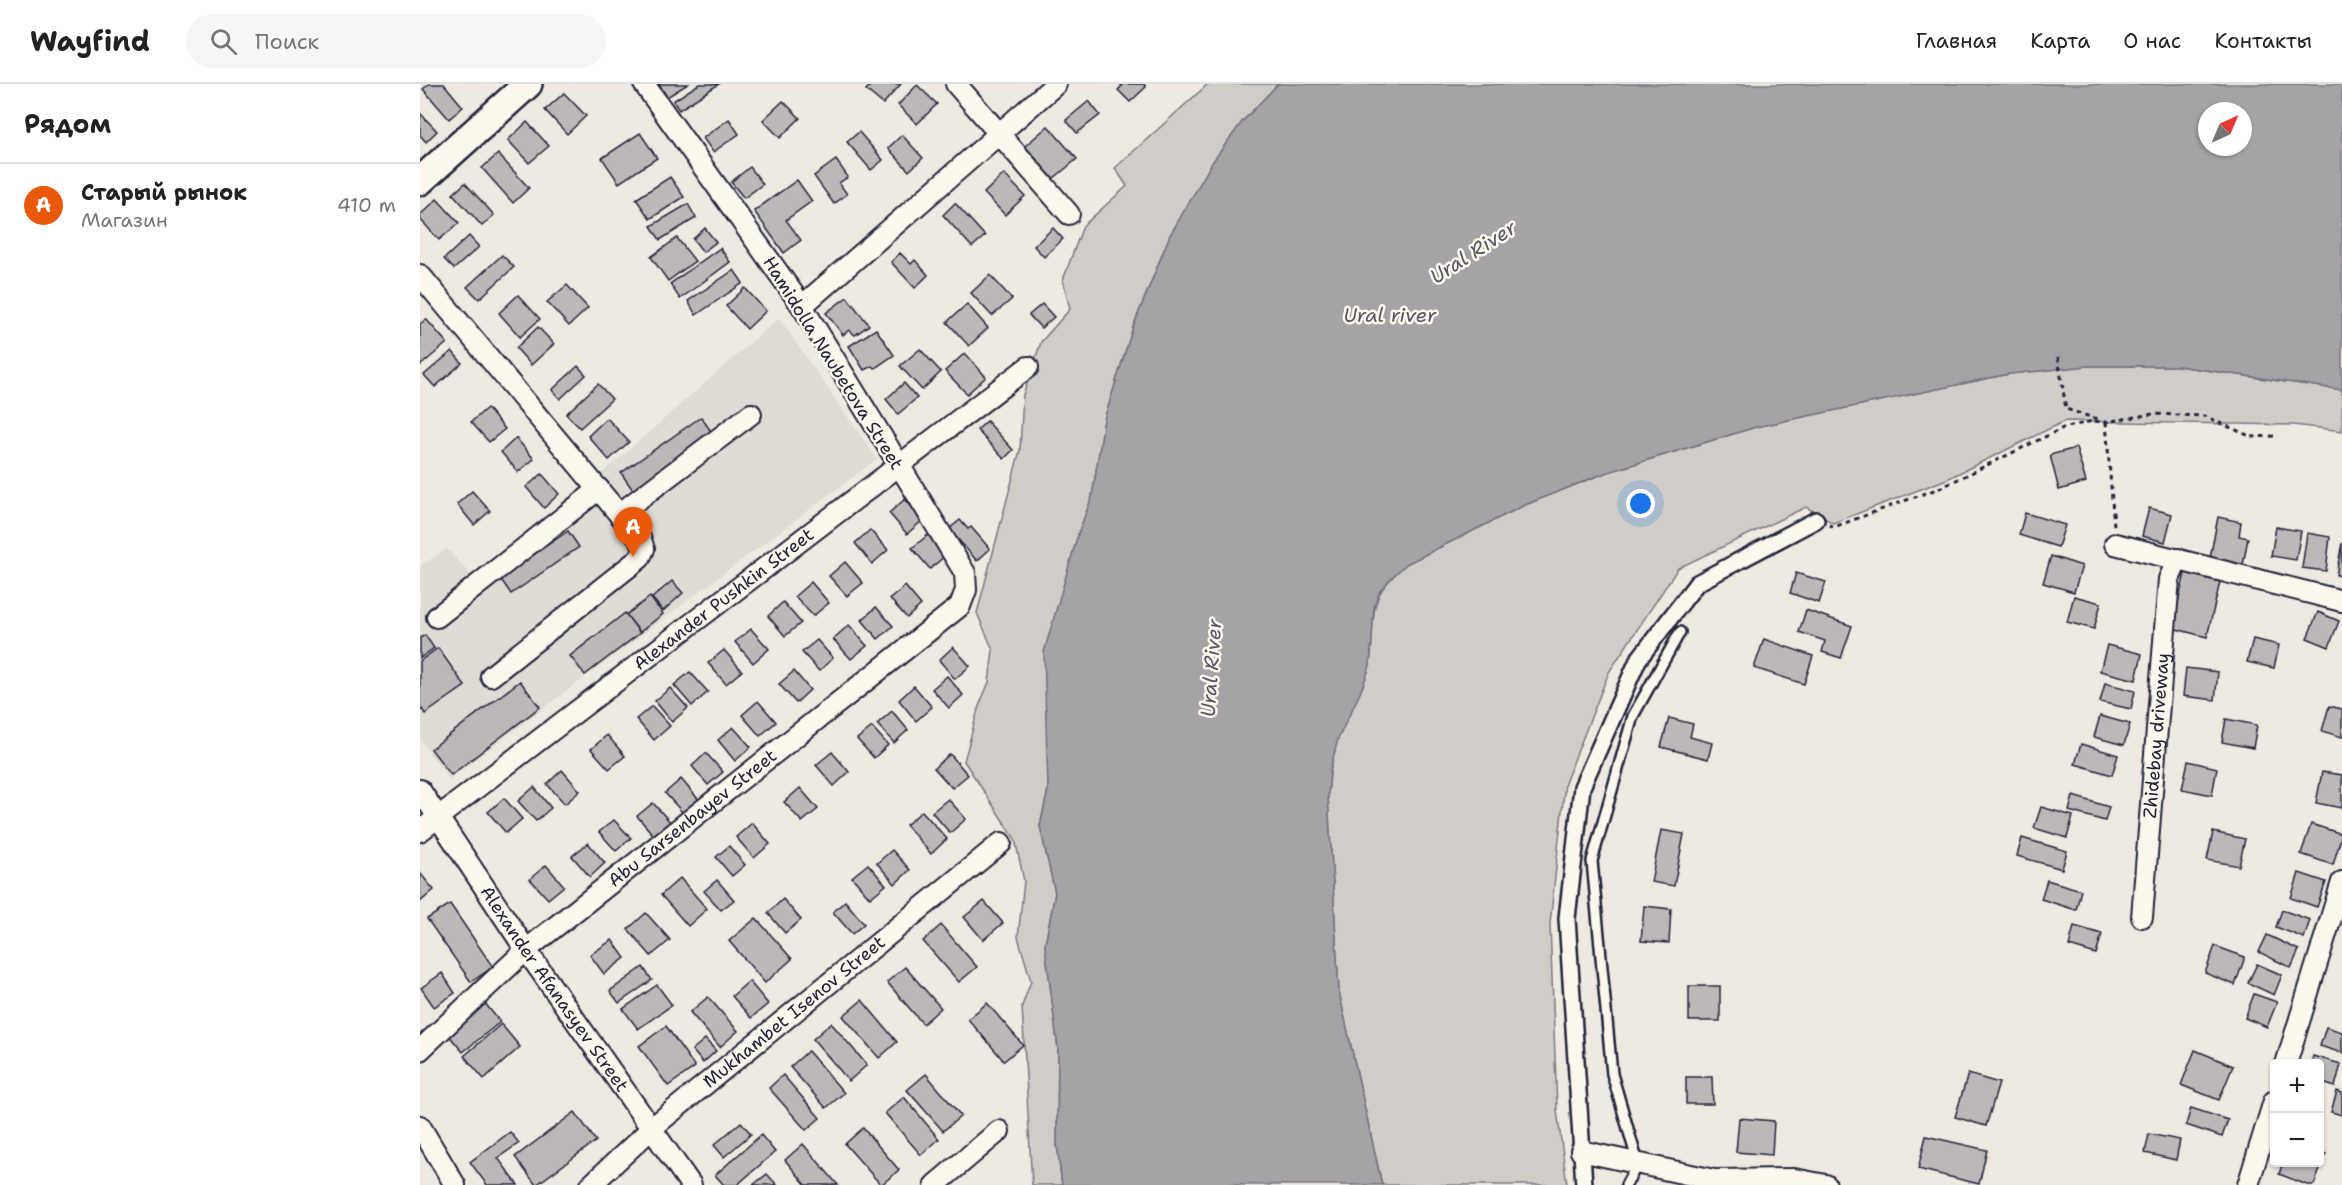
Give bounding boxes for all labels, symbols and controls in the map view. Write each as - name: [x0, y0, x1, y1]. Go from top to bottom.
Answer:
- search box: [186, 14, 606, 68]
- text: Wayfind: [30, 22, 150, 60]
- icon: search: [207, 25, 240, 58]
- text: Поиск: [255, 27, 319, 56]
- text: Главная: [1916, 27, 1997, 55]
- text: Карта: [2030, 27, 2090, 55]
- text: О нас: [2123, 27, 2181, 55]
- text: Контакты: [2214, 27, 2312, 55]
- north arrow: [2198, 102, 2252, 156]
- text: Рядом: [24, 106, 111, 141]
- text: Старый рынок: [81, 178, 247, 207]
- text: A: [36, 192, 51, 218]
- text: 410 m: [337, 192, 396, 218]
- text: Магазин: [81, 207, 168, 233]
- water label: Ural River: [1425, 214, 1522, 290]
- street label: Hamidolla Naubetova Street: [757, 252, 909, 474]
- water label: Ural river: [1344, 302, 1437, 328]
- your location: [1626, 489, 1655, 518]
- pin: A: [614, 508, 652, 557]
- street label: Alexander Pushkin Street: [629, 524, 819, 674]
- water label: Ural River: [1195, 618, 1227, 718]
- street label: Zhidebay driveway: [2138, 652, 2175, 819]
- street label: Abu Sarsenbayev Street: [603, 744, 782, 892]
- street label: Alexander Afanasyev Street: [475, 881, 634, 1097]
- street label: Mukhambet Isenov Street: [698, 930, 890, 1093]
- map controls: [2270, 1059, 2324, 1167]
- button: +: [2270, 1059, 2324, 1113]
- button: −: [2270, 1113, 2324, 1167]

